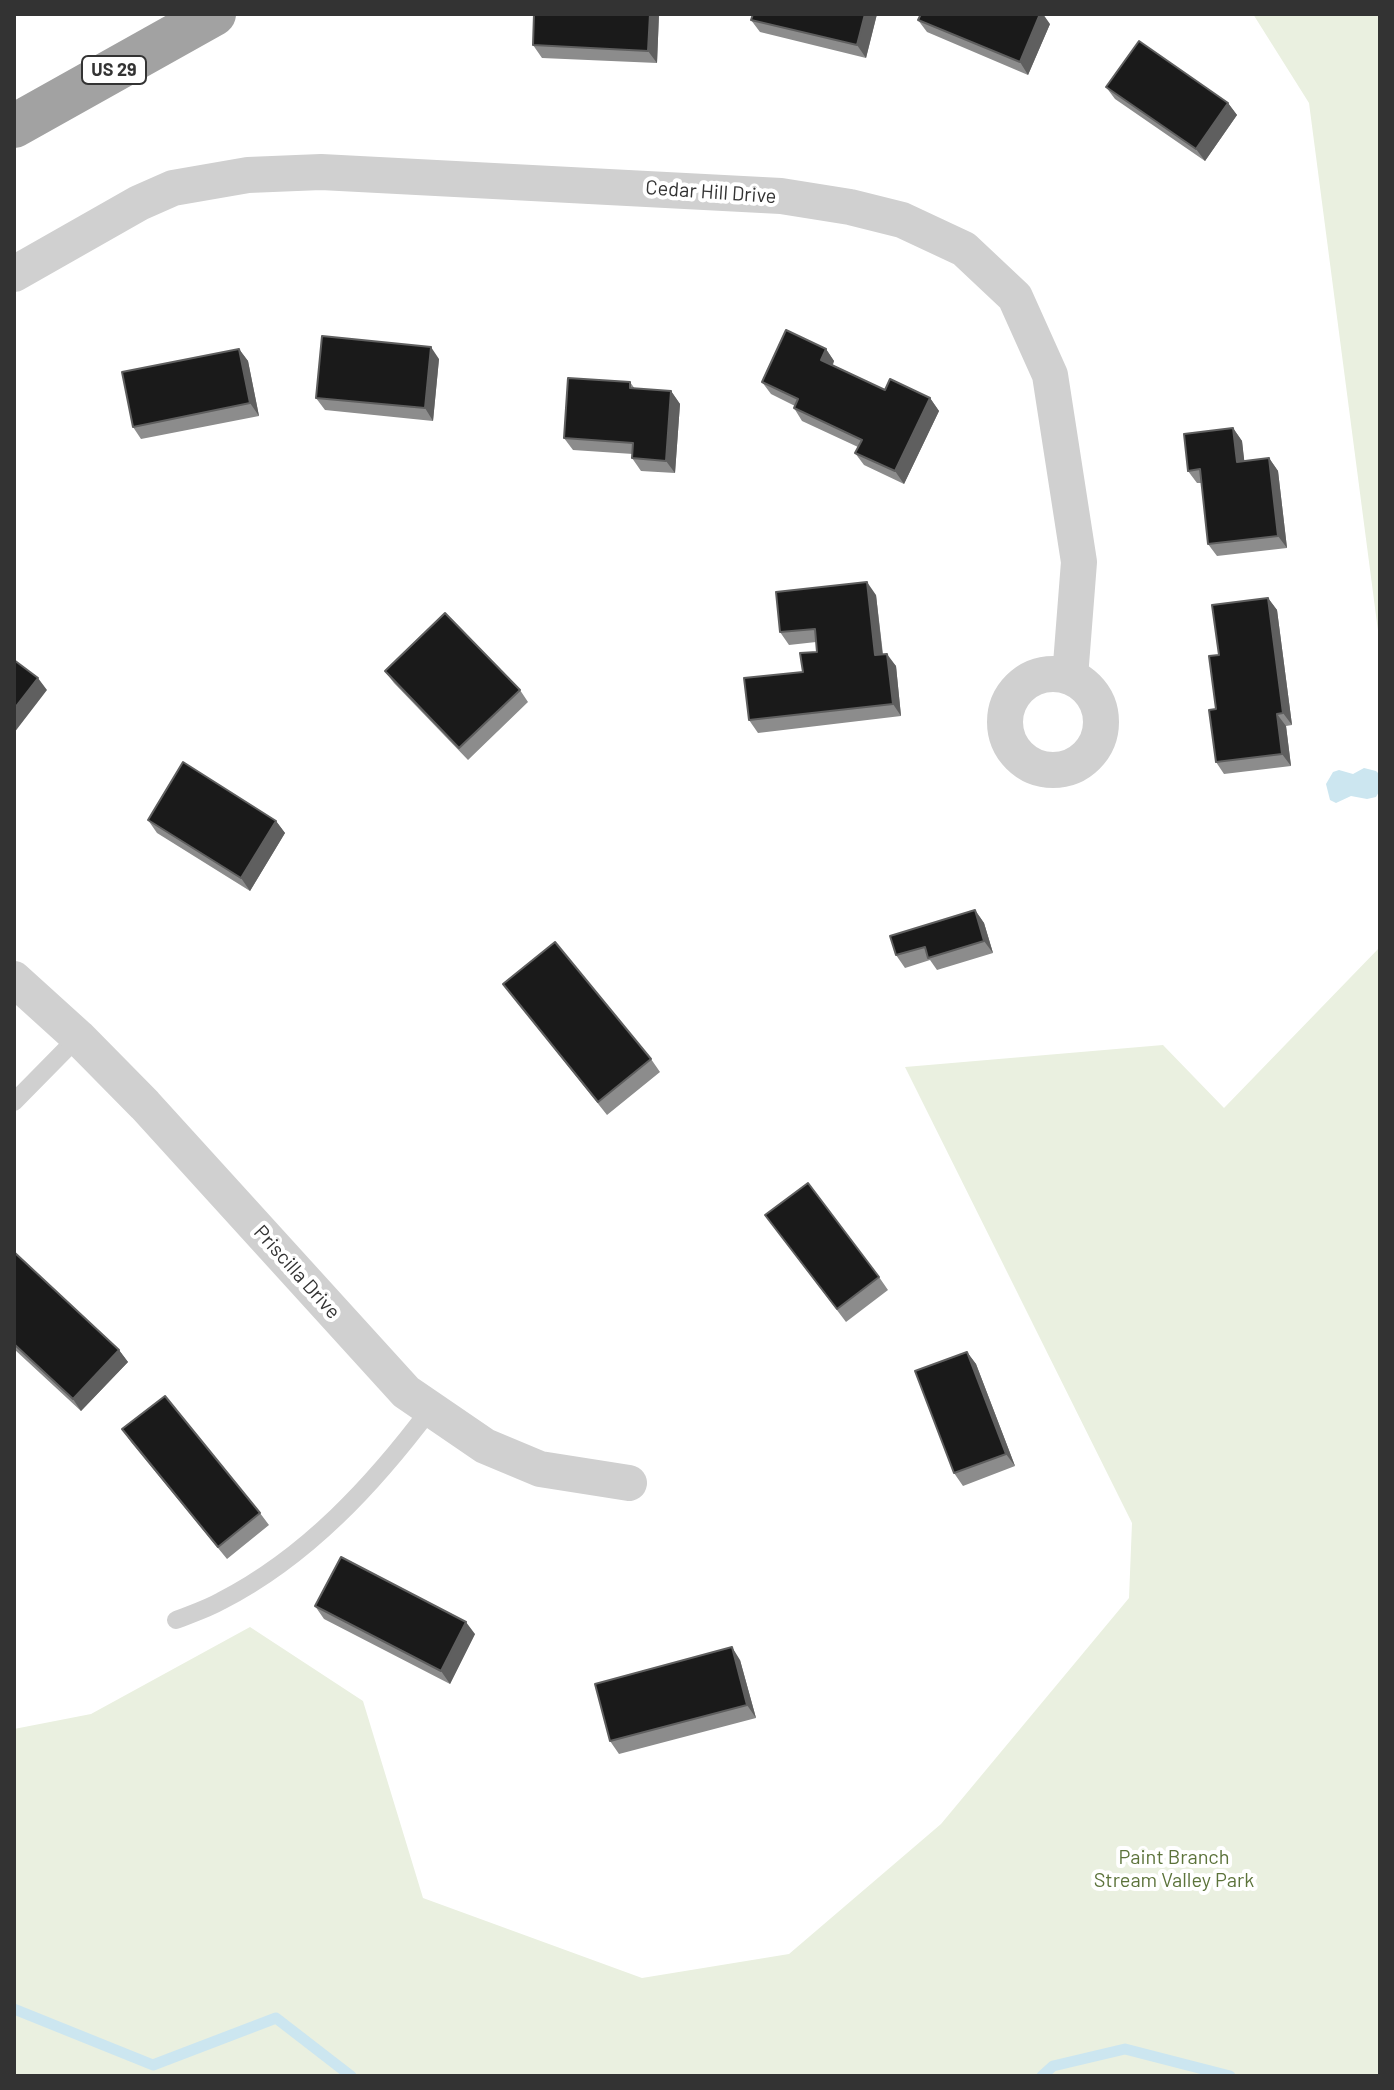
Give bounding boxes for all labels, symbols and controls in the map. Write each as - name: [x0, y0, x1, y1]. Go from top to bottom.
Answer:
- road number: US 29: [82, 56, 146, 84]
- street label: Cedar Hill Drive: [645, 175, 777, 209]
- street label: Priscilla Drive: [249, 1220, 345, 1324]
- park label: Paint Branch Stream Valley Park: [1094, 1845, 1254, 1892]

